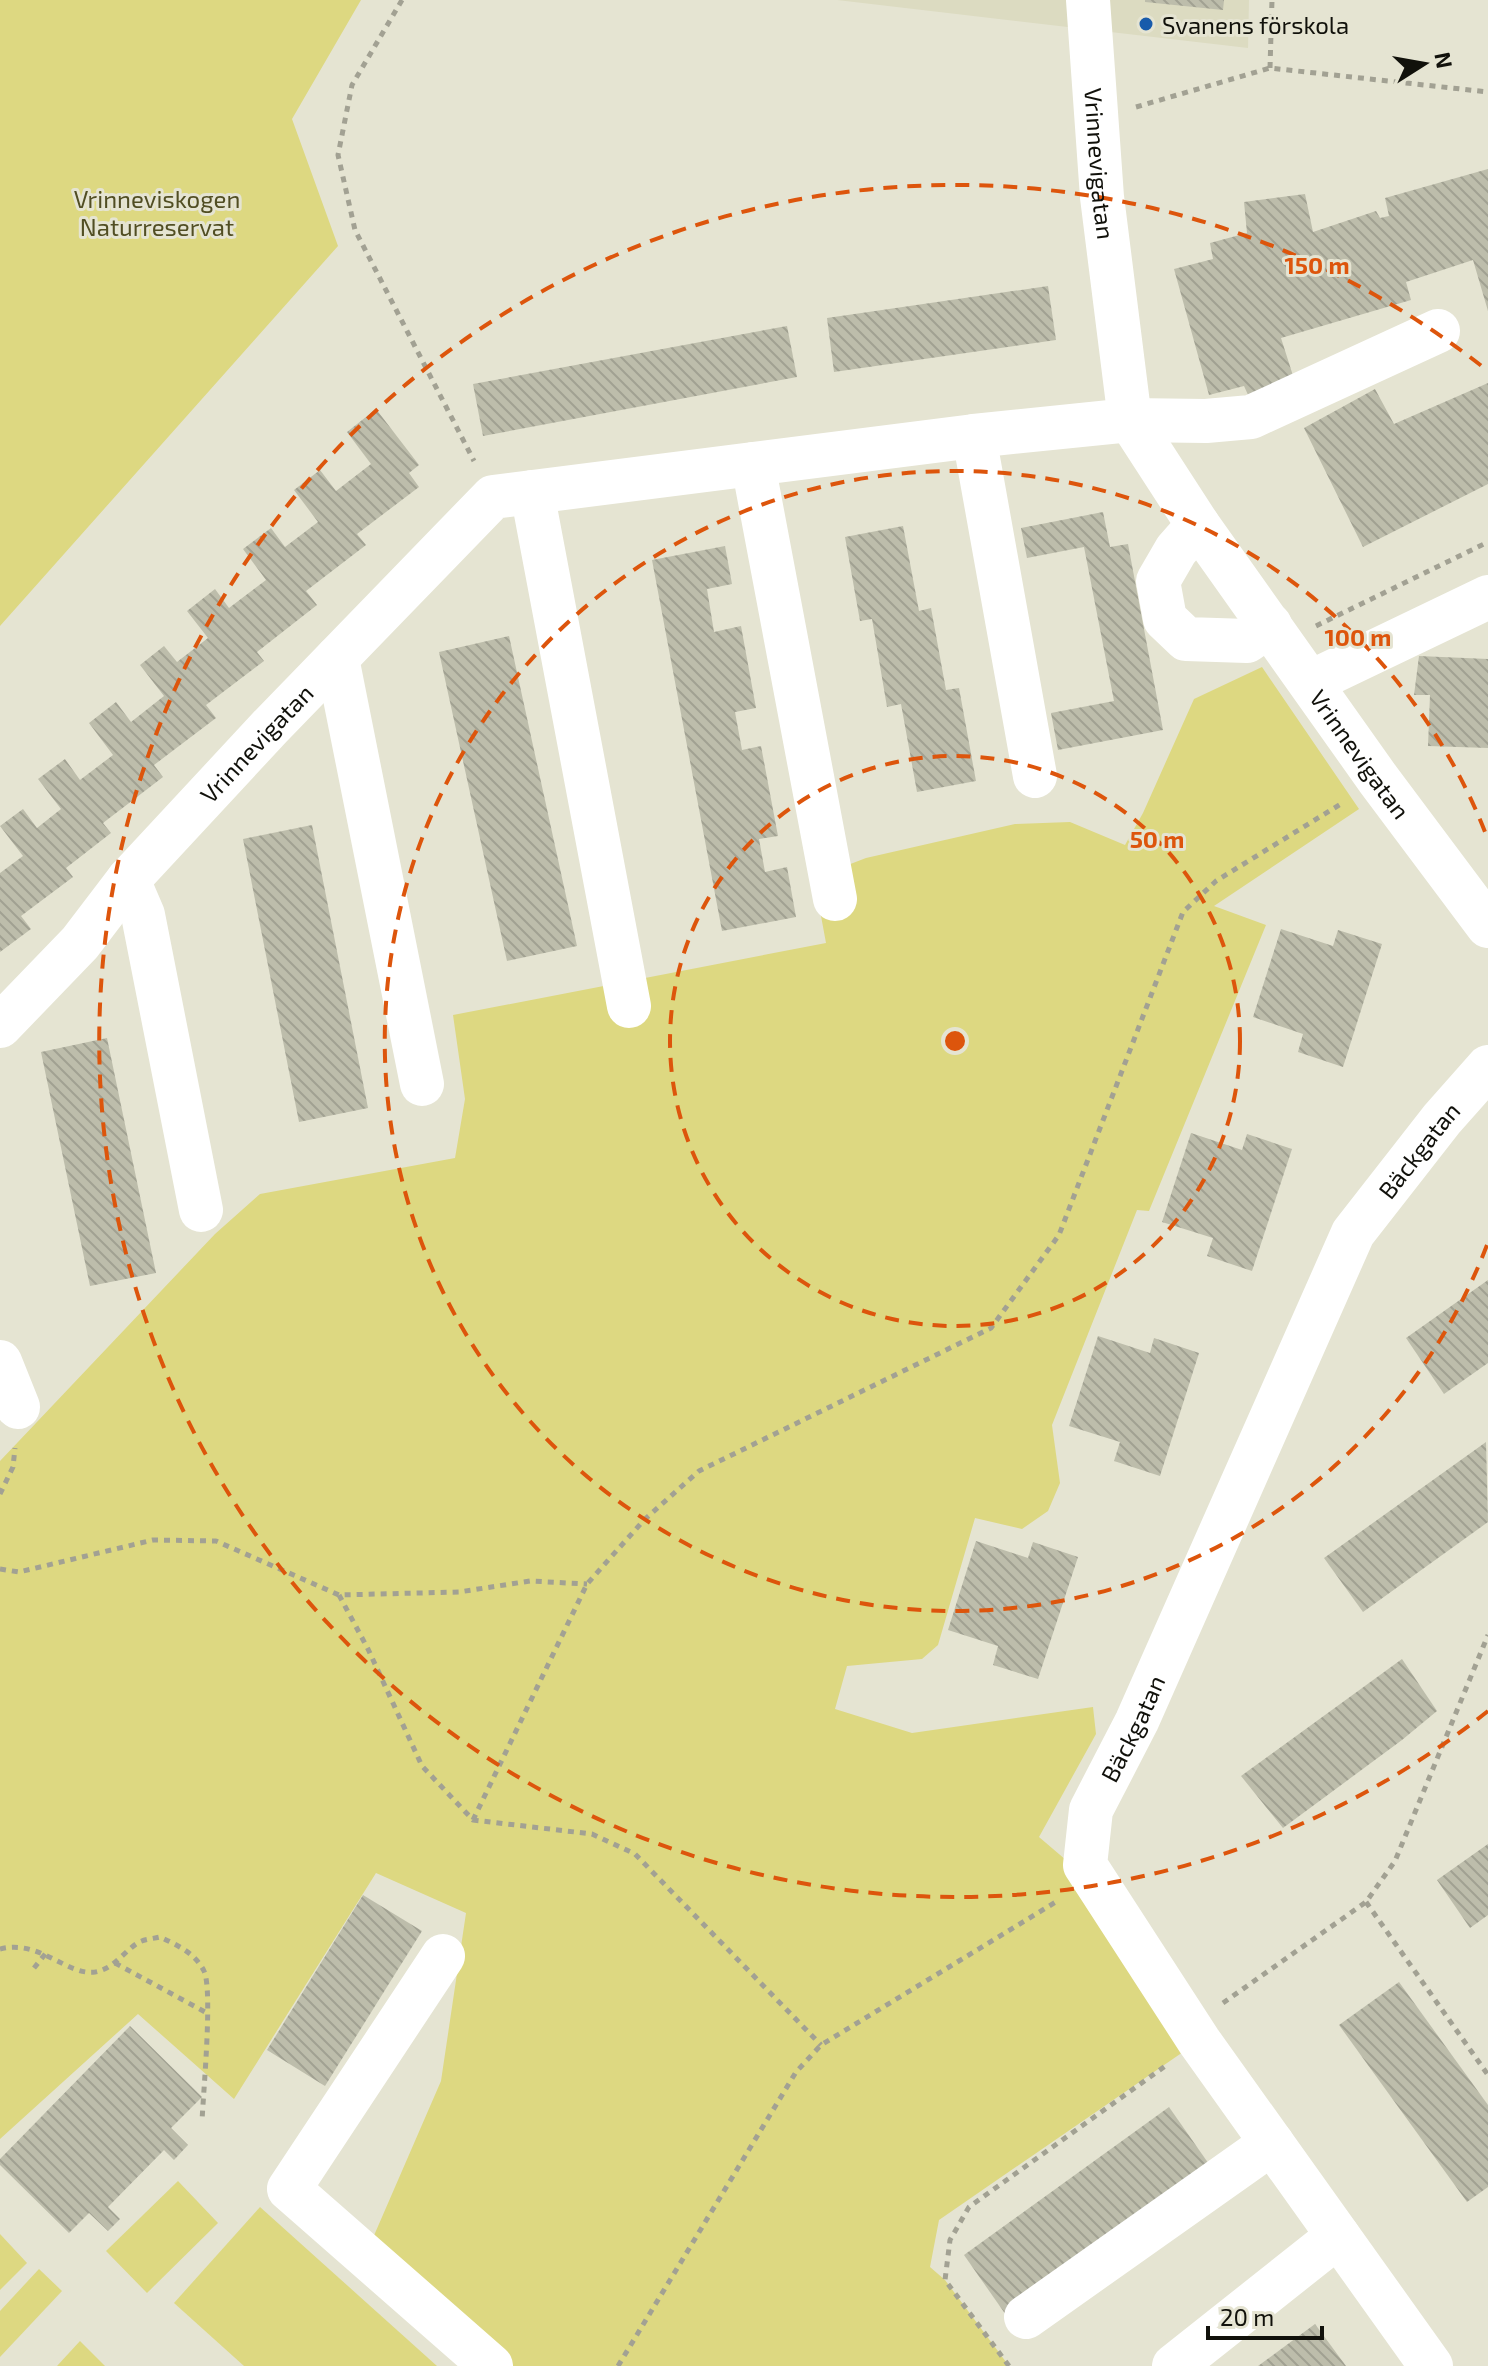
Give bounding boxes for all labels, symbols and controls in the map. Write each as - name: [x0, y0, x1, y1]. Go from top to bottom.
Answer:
- place label: Svanens förskola: [1162, 10, 1349, 39]
- marker: Svanens förskola: [1137, 15, 1155, 33]
- north arrow: [1384, 24, 1464, 104]
- text: N: [1430, 50, 1459, 70]
- street label: Vrinnevigatan: [1080, 87, 1122, 241]
- park label: Vrinneviskogen Naturreservat: [74, 184, 240, 241]
- text: 150 m: [1284, 250, 1350, 279]
- text: 100 m: [1325, 622, 1391, 651]
- street label: Vrinnevigatan: [193, 678, 318, 808]
- street label: Vrinnevigatan: [1305, 684, 1417, 824]
- text: 50 m: [1130, 824, 1184, 853]
- centre of rings: [941, 1027, 969, 1055]
- street label: Bäckgatan: [1371, 1095, 1465, 1204]
- street label: Bäckgatan: [1094, 1670, 1170, 1786]
- scale bar: [1208, 2290, 1322, 2340]
- text: 20 m: [1220, 2302, 1274, 2331]

